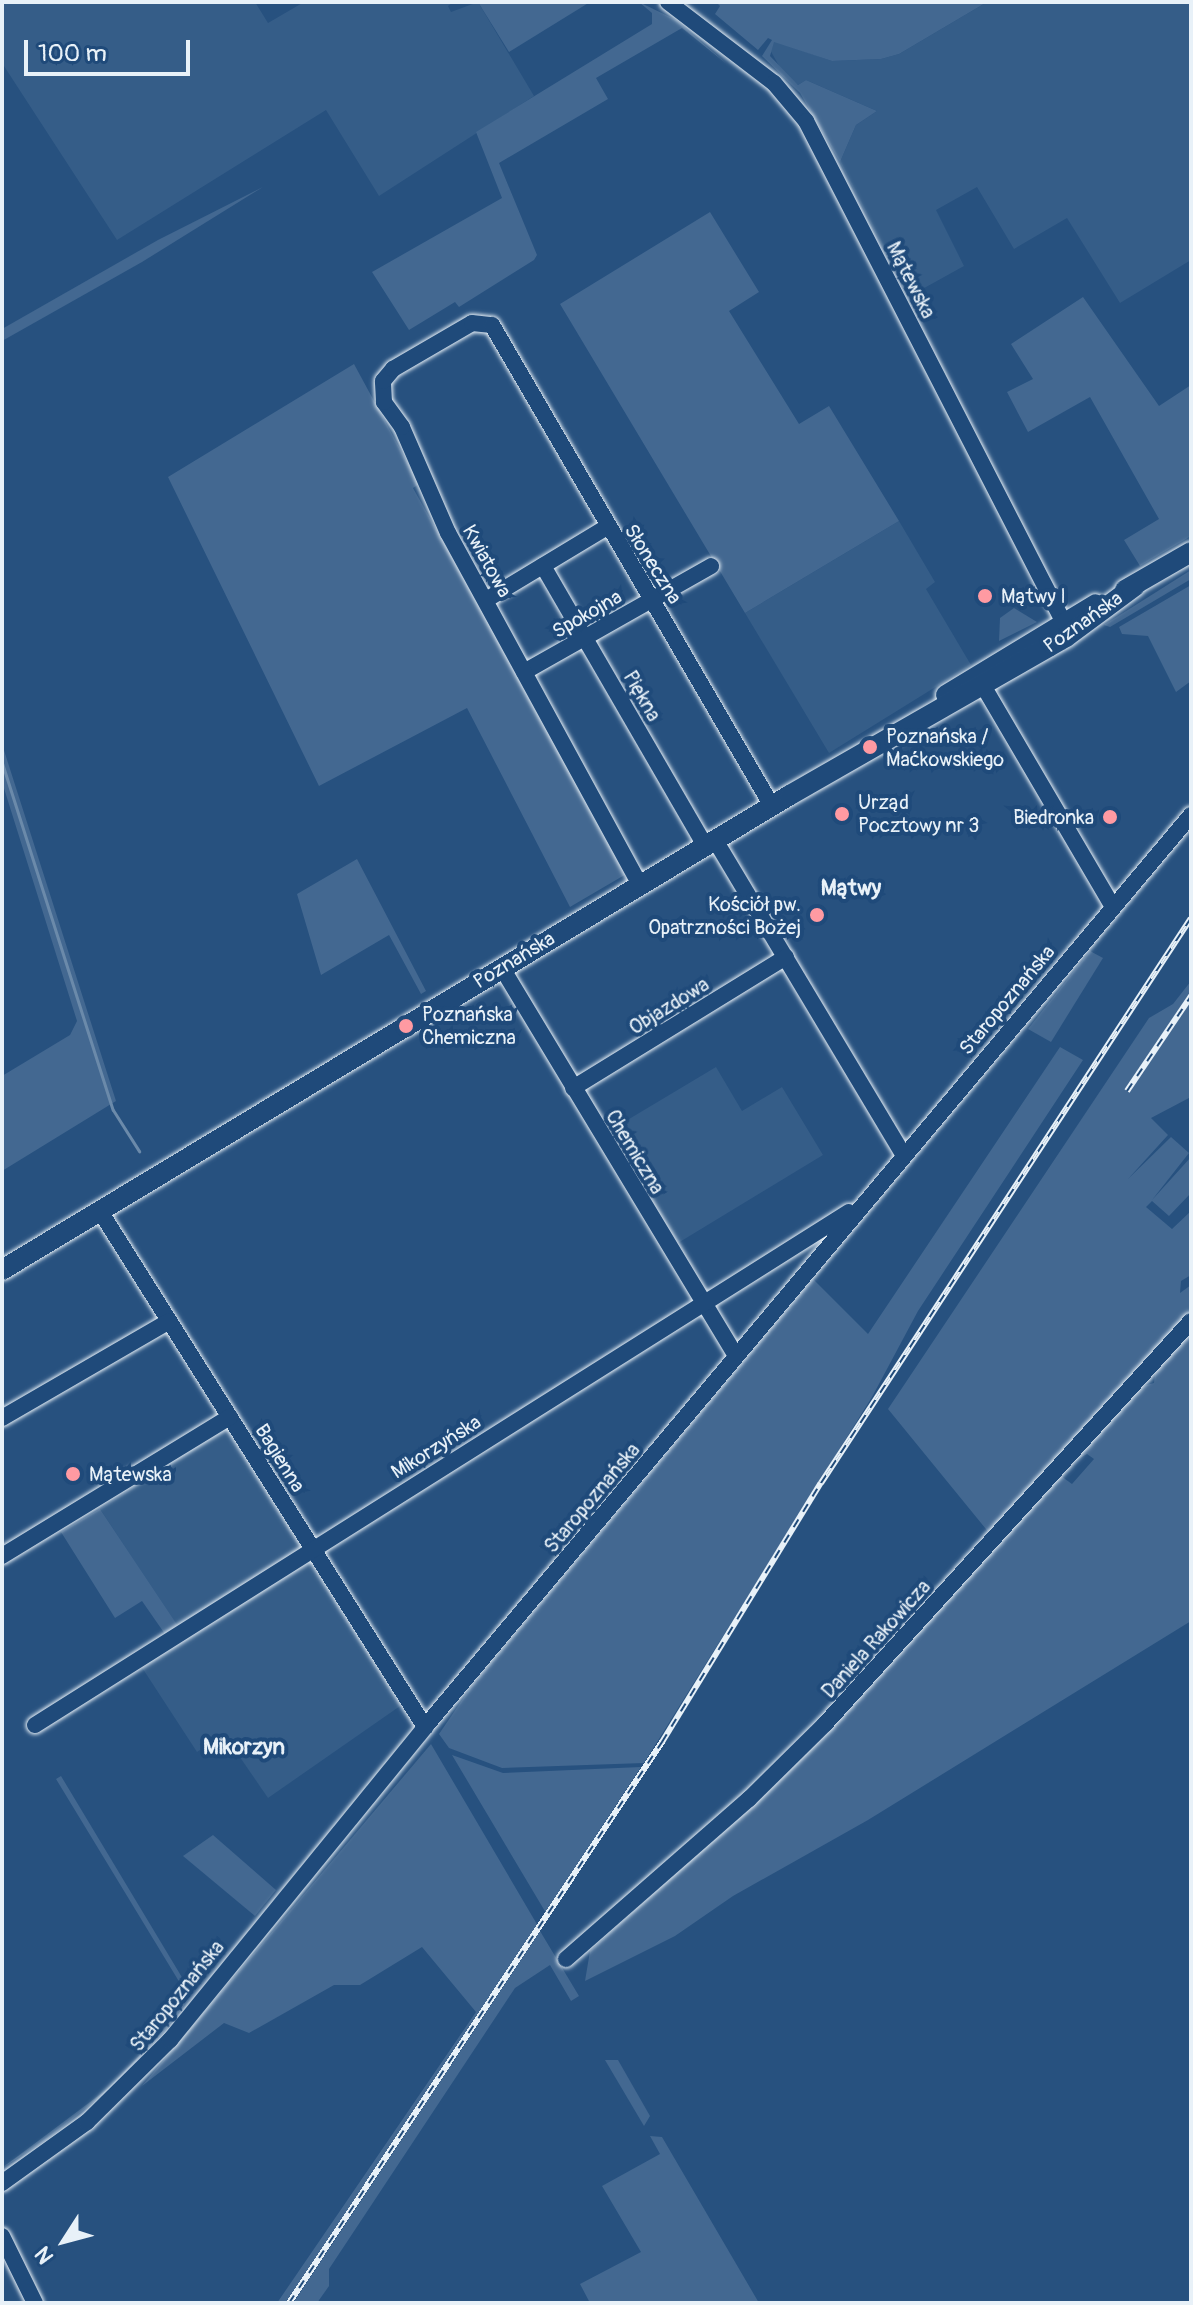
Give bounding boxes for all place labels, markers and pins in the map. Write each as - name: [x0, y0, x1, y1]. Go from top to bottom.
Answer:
- place label: Mątwy I: [1001, 584, 1066, 608]
- marker: Mątwy I: [976, 587, 994, 605]
- place label: Poznańska / Maćkowskiego: [886, 724, 1004, 771]
- marker: Poznańska / Maćkowskiego: [861, 738, 879, 756]
- place label: Urząd Pocztowy nr 3: [858, 790, 979, 837]
- marker: Urząd Pocztowy nr 3: [833, 805, 851, 823]
- place label: Biedronka: [1013, 805, 1094, 829]
- marker: Biedronka: [1101, 808, 1119, 826]
- place label: Kościół pw. Opatrzności Bożej: [648, 892, 801, 939]
- marker: Kościół pw. Opatrzności Bożej: [808, 906, 826, 924]
- place label: Poznańska Chemiczna: [422, 1002, 516, 1049]
- marker: Poznańska Chemiczna: [397, 1017, 415, 1035]
- place label: Mątewska: [89, 1462, 172, 1486]
- marker: Mątewska: [64, 1465, 82, 1483]

